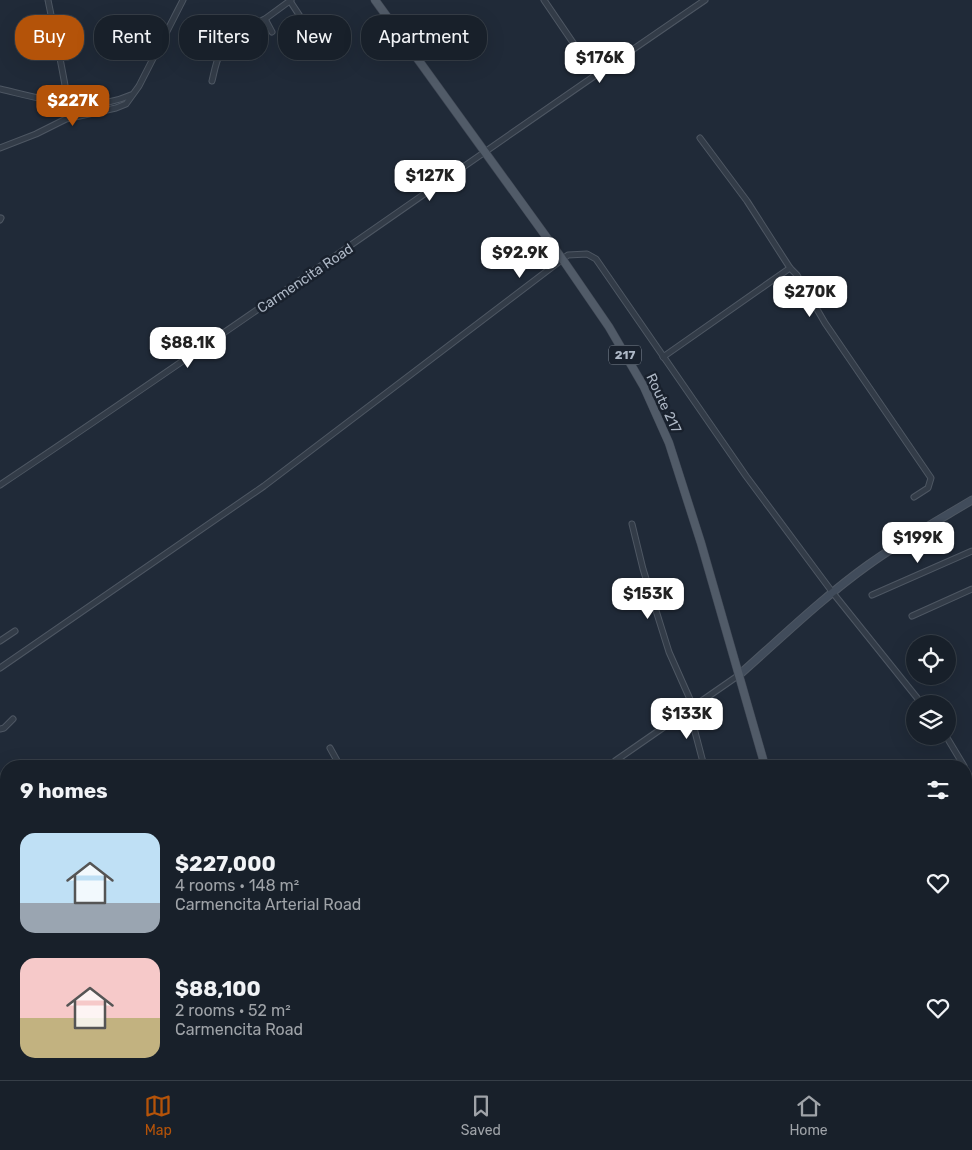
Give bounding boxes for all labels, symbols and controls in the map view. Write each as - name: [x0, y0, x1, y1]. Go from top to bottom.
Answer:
- chip: Buy: [15, 15, 84, 60]
- chip: Rent: [94, 15, 169, 60]
- chip: Filters: [179, 15, 268, 60]
- chip: New: [278, 15, 351, 60]
- chip: Apartment: [361, 15, 487, 60]
- pin: $176K: [565, 42, 635, 84]
- text: $176K: [576, 48, 624, 67]
- pin: $227K: [38, 84, 108, 127]
- text: $227K: [47, 91, 99, 110]
- pin: $127K: [395, 160, 465, 202]
- text: $127K: [406, 166, 454, 185]
- pin: $92.9K: [479, 236, 561, 279]
- street label: Carmencita Road: [254, 240, 356, 317]
- text: $92.9K: [492, 243, 548, 262]
- pin: $270K: [775, 276, 845, 318]
- text: $270K: [784, 282, 836, 301]
- pin: $88.1K: [147, 326, 229, 369]
- text: $88.1K: [161, 333, 215, 352]
- road number: 217: [609, 346, 641, 364]
- street label: Route 217: [642, 371, 685, 436]
- pin: $199K: [883, 522, 953, 564]
- text: $199K: [893, 528, 943, 547]
- pin: $153K: [613, 578, 683, 620]
- text: $153K: [623, 584, 673, 603]
- map controls: [906, 635, 956, 745]
- button: locate: [906, 635, 956, 685]
- button: layers: [906, 695, 956, 745]
- pin: $133K: [652, 698, 722, 740]
- text: $133K: [662, 704, 712, 723]
- icon: filters: [924, 776, 952, 804]
- text: 9 homes: [20, 778, 108, 803]
- text: $227,000: [175, 851, 276, 876]
- icon: home: [60, 853, 120, 913]
- icon: heart: [924, 869, 952, 897]
- text: 4 rooms · 148 m²: [175, 876, 299, 895]
- text: Carmencita Arterial Road: [175, 895, 361, 914]
- text: $88,100: [175, 976, 261, 1001]
- icon: home: [60, 978, 120, 1038]
- icon: heart: [924, 994, 952, 1022]
- text: 2 rooms · 52 m²: [175, 1001, 291, 1020]
- text: Carmencita Road: [175, 1020, 303, 1039]
- tab: Map: [144, 1092, 172, 1139]
- tab: Saved: [461, 1092, 501, 1139]
- tab: Home: [789, 1092, 828, 1139]

